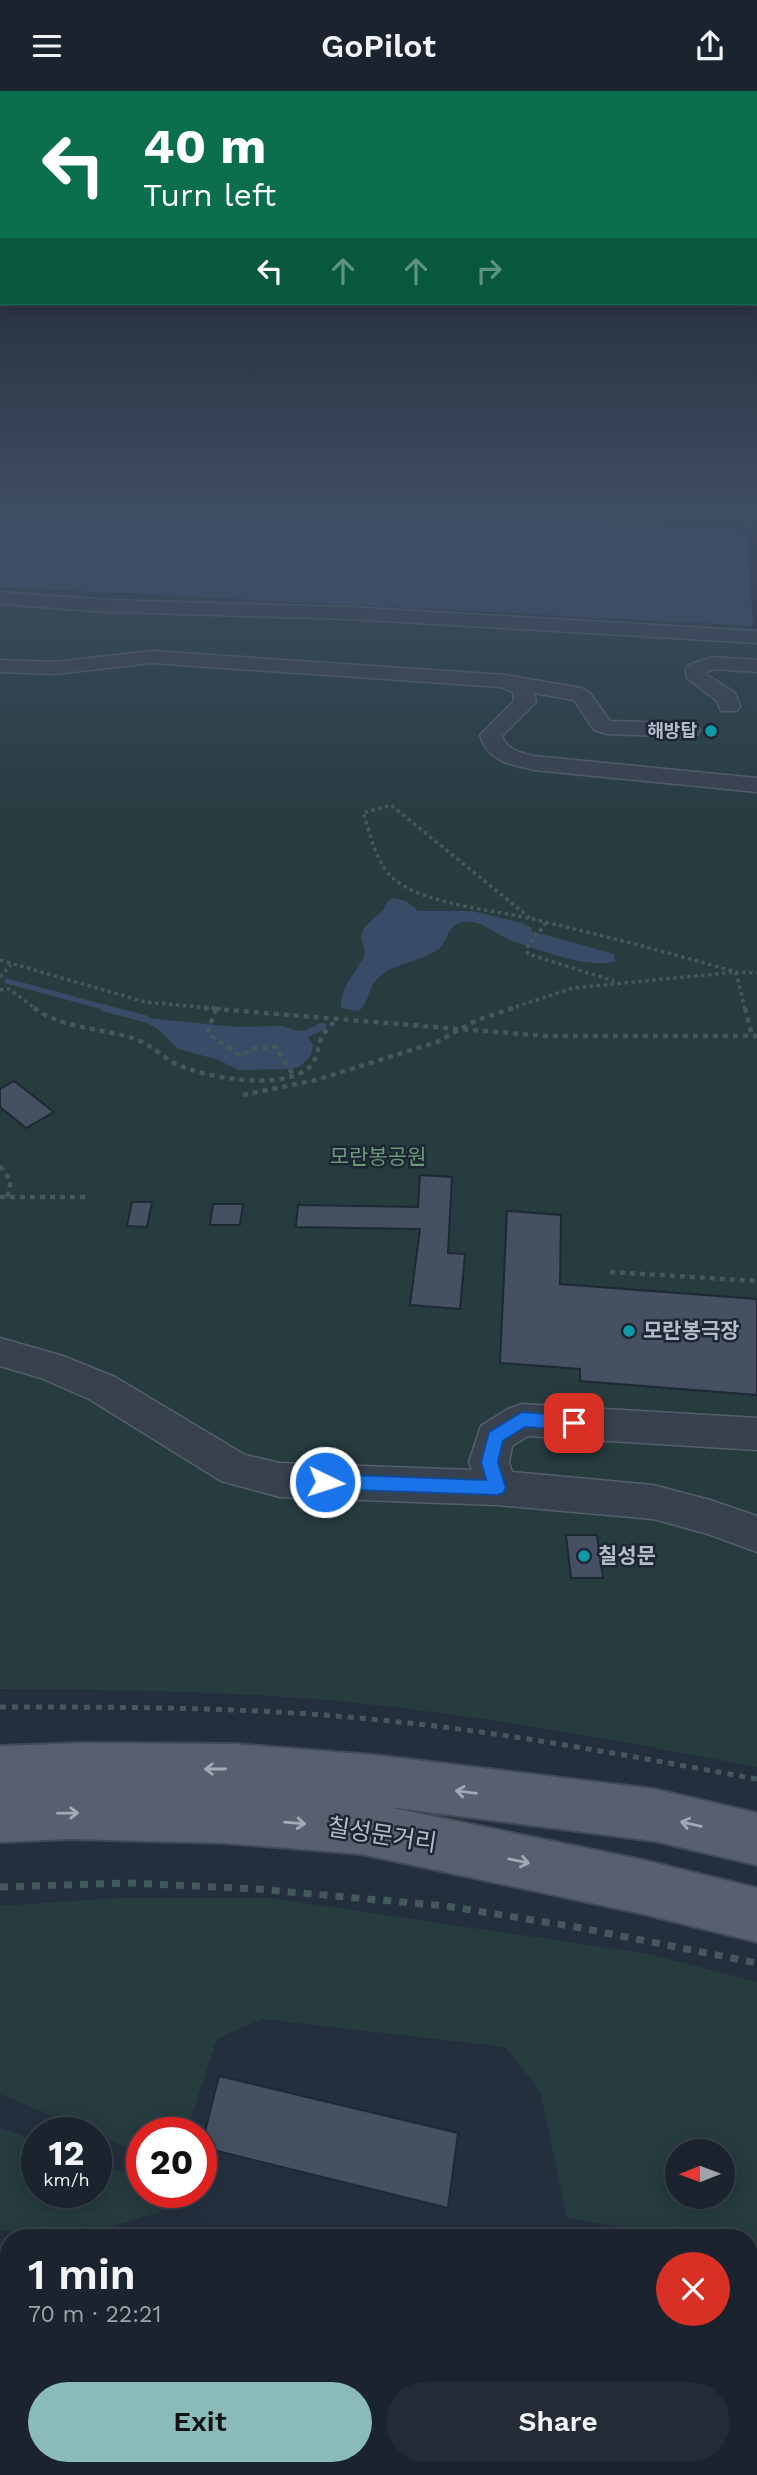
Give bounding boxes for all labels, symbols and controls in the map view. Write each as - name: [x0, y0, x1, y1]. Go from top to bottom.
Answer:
- icon: menu: [28, 27, 66, 65]
- text: GoPilot: [321, 27, 436, 65]
- icon: share: [691, 27, 729, 65]
- text: 40 m: [143, 117, 266, 175]
- icon: left: [28, 119, 119, 210]
- text: Turn left: [143, 176, 276, 214]
- icon: left: [251, 252, 289, 290]
- icon: ahead: [324, 252, 362, 290]
- icon: ahead: [397, 252, 435, 290]
- icon: right: [470, 252, 508, 290]
- place label: 해방탑: [647, 720, 697, 741]
- marker: 해방탑: [703, 723, 719, 739]
- park label: 모란봉공원: [330, 1144, 426, 1169]
- place label: 모란봉극장: [643, 1318, 740, 1343]
- marker: 모란봉극장: [621, 1323, 637, 1339]
- pin: [544, 1393, 604, 1453]
- icon: arrive: [555, 1404, 593, 1442]
- position arrow: [288, 1445, 362, 1519]
- place label: 칠성문: [598, 1543, 656, 1568]
- marker: 칠성문: [576, 1548, 592, 1564]
- one-way arrow: [203, 1762, 226, 1776]
- one-way arrow: [455, 1785, 477, 1798]
- one-way arrow: [56, 1806, 79, 1820]
- street label: 칠성문거리: [325, 1813, 439, 1857]
- one-way arrow: [284, 1817, 306, 1830]
- one-way arrow: [680, 1817, 702, 1830]
- one-way arrow: [507, 1855, 530, 1869]
- speed limit sign: 20: [126, 2117, 217, 2208]
- text: 12: [49, 2132, 84, 2174]
- north arrow: [665, 2139, 735, 2209]
- map controls: [665, 2139, 735, 2209]
- text: km/h: [43, 2169, 90, 2190]
- text: 1 min: [28, 2250, 136, 2299]
- button: close: [656, 2252, 730, 2326]
- text: 70 m · 22:21: [28, 2301, 161, 2328]
- button: Exit: [28, 2382, 372, 2462]
- button: Share: [386, 2382, 730, 2462]

